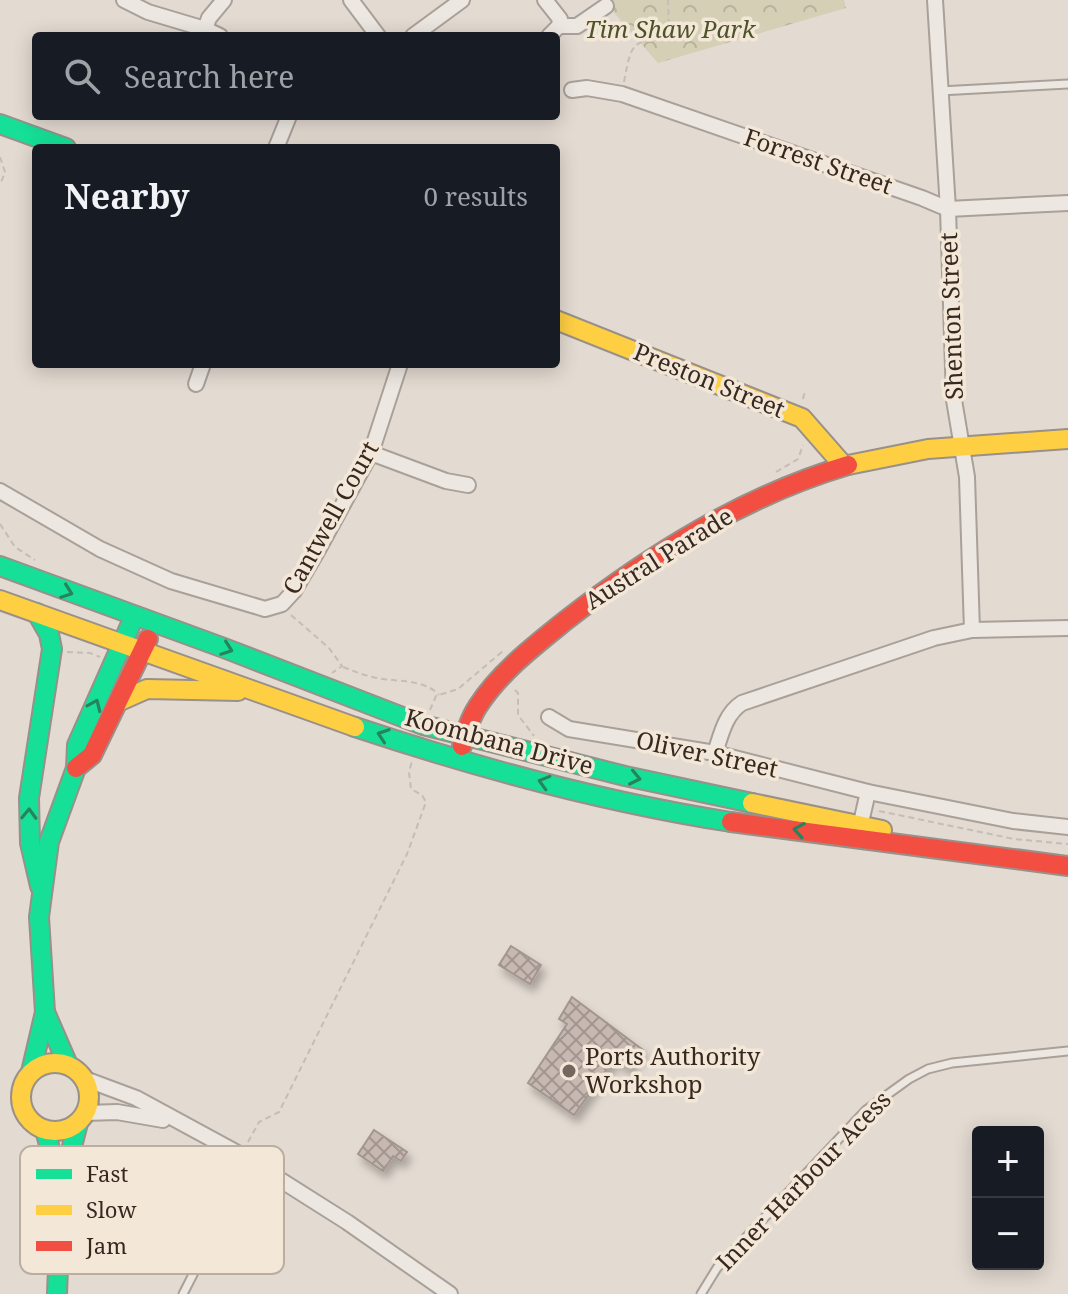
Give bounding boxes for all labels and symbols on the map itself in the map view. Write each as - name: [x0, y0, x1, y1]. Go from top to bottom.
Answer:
- park label: Tim Shaw Park: [585, 12, 757, 45]
- street label: Forrest Street: [740, 120, 897, 201]
- street label: Shenton Street: [931, 232, 970, 400]
- street label: Preston Street: [629, 334, 790, 425]
- street label: Cantwell Court: [274, 435, 385, 600]
- street label: Austral Parade: [578, 499, 739, 616]
- one-way arrow: [59, 582, 73, 599]
- one-way arrow: [219, 639, 233, 656]
- one-way arrow: [85, 699, 101, 713]
- street label: Koombana Drive: [402, 700, 597, 782]
- street label: Oliver Street: [633, 722, 781, 785]
- one-way arrow: [377, 729, 391, 745]
- one-way arrow: [627, 769, 641, 786]
- one-way arrow: [537, 775, 551, 791]
- one-way arrow: [20, 807, 37, 820]
- one-way arrow: [792, 823, 806, 840]
- place label: Ports Authority Workshop: [585, 1039, 761, 1100]
- marker: Ports Authority Workshop: [560, 1062, 578, 1080]
- street label: Inner Harbour Acess: [708, 1083, 897, 1277]
- legend: [20, 1146, 284, 1274]
- text: Fast: [86, 1158, 128, 1188]
- text: Slow: [86, 1194, 136, 1224]
- text: Jam: [85, 1230, 127, 1260]

